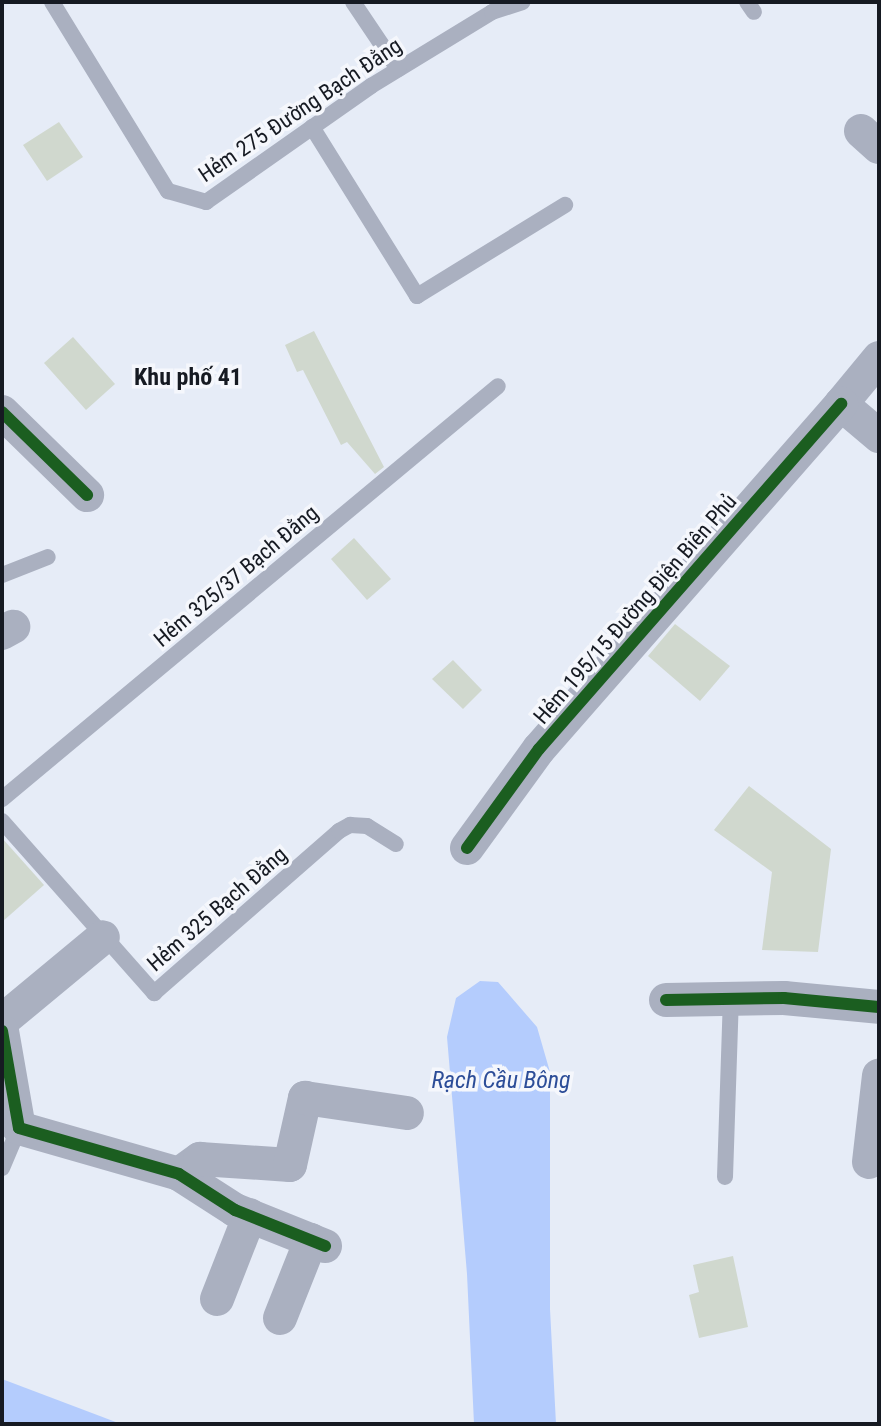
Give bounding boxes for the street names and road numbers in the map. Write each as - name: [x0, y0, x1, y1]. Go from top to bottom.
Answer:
- street label: Hẻm 275 Đường Bạch Đằng: [194, 32, 406, 188]
- street label: Hẻm 195/15 Đường Điện Biên Phủ: [528, 489, 742, 729]
- street label: Hẻm 325/37 Bạch Đằng: [148, 500, 324, 652]
- street label: Hẻm 325 Bạch Đằng: [142, 841, 292, 977]

